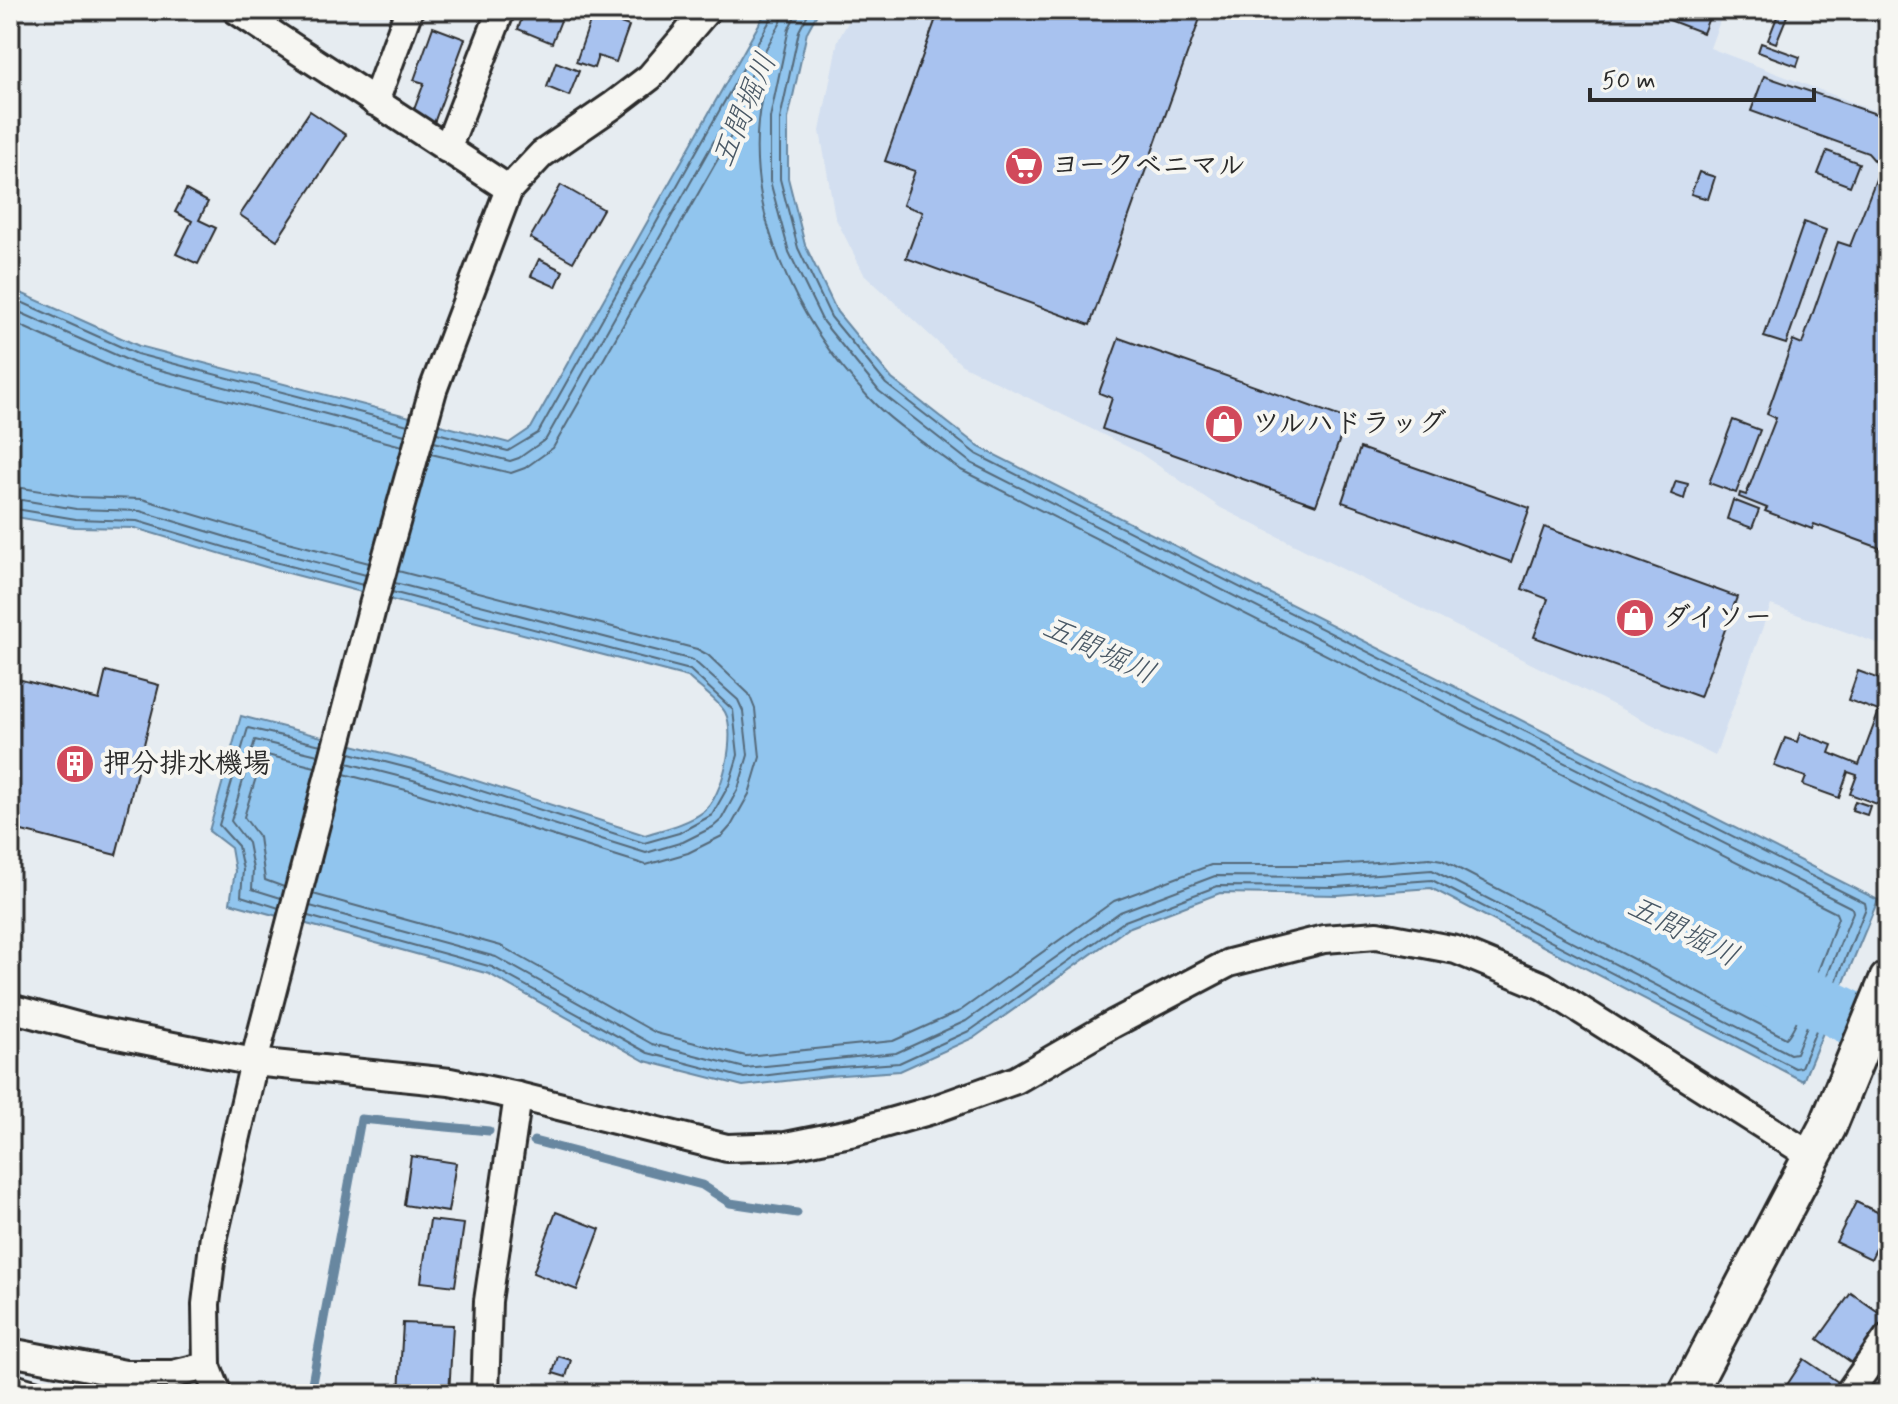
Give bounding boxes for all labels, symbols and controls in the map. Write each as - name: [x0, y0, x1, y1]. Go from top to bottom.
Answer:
- water label: 五間堀川: [704, 47, 786, 173]
- scale bar: [1590, 52, 1814, 102]
- text: 50 m: [1602, 66, 1656, 97]
- supermarket icon: ヨークベニマル: [1003, 145, 1045, 187]
- place label: ヨークベニマル: [1052, 148, 1246, 185]
- shop icon: ツルハドラッグ: [1203, 403, 1245, 445]
- place label: ツルハドラッグ: [1252, 406, 1446, 443]
- shop icon: ダイソー: [1614, 597, 1656, 639]
- place label: ダイソー: [1663, 600, 1772, 637]
- water label: 五間堀川: [1036, 608, 1162, 694]
- building icon: 押分排水機場: [54, 743, 96, 785]
- place label: 押分排水機場: [103, 746, 271, 783]
- water label: 五間堀川: [1621, 887, 1745, 977]

